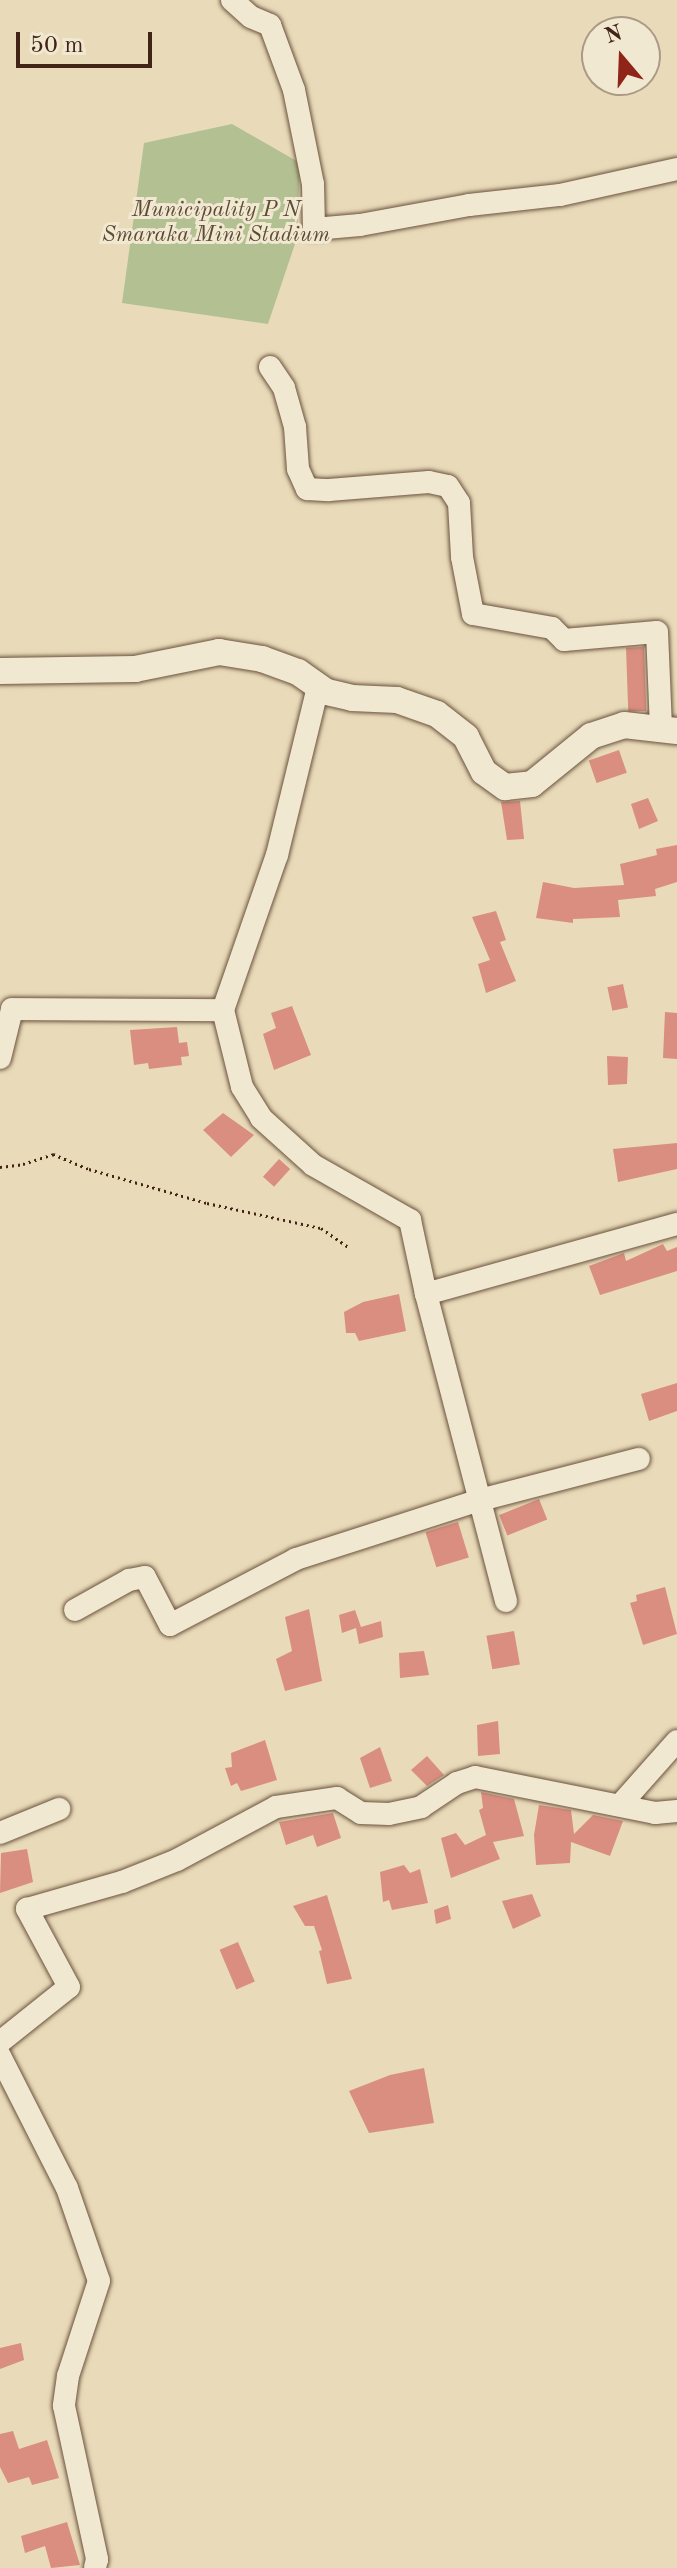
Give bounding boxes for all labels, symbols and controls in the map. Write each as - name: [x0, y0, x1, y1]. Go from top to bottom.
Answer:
- scale bar: [20, 16, 156, 66]
- north arrow: [581, 16, 661, 96]
- text: N: [602, 22, 625, 48]
- text: 50 m: [30, 34, 84, 58]
- park label: Municipality P N Smaraka Mini Stadium: [102, 197, 330, 248]

